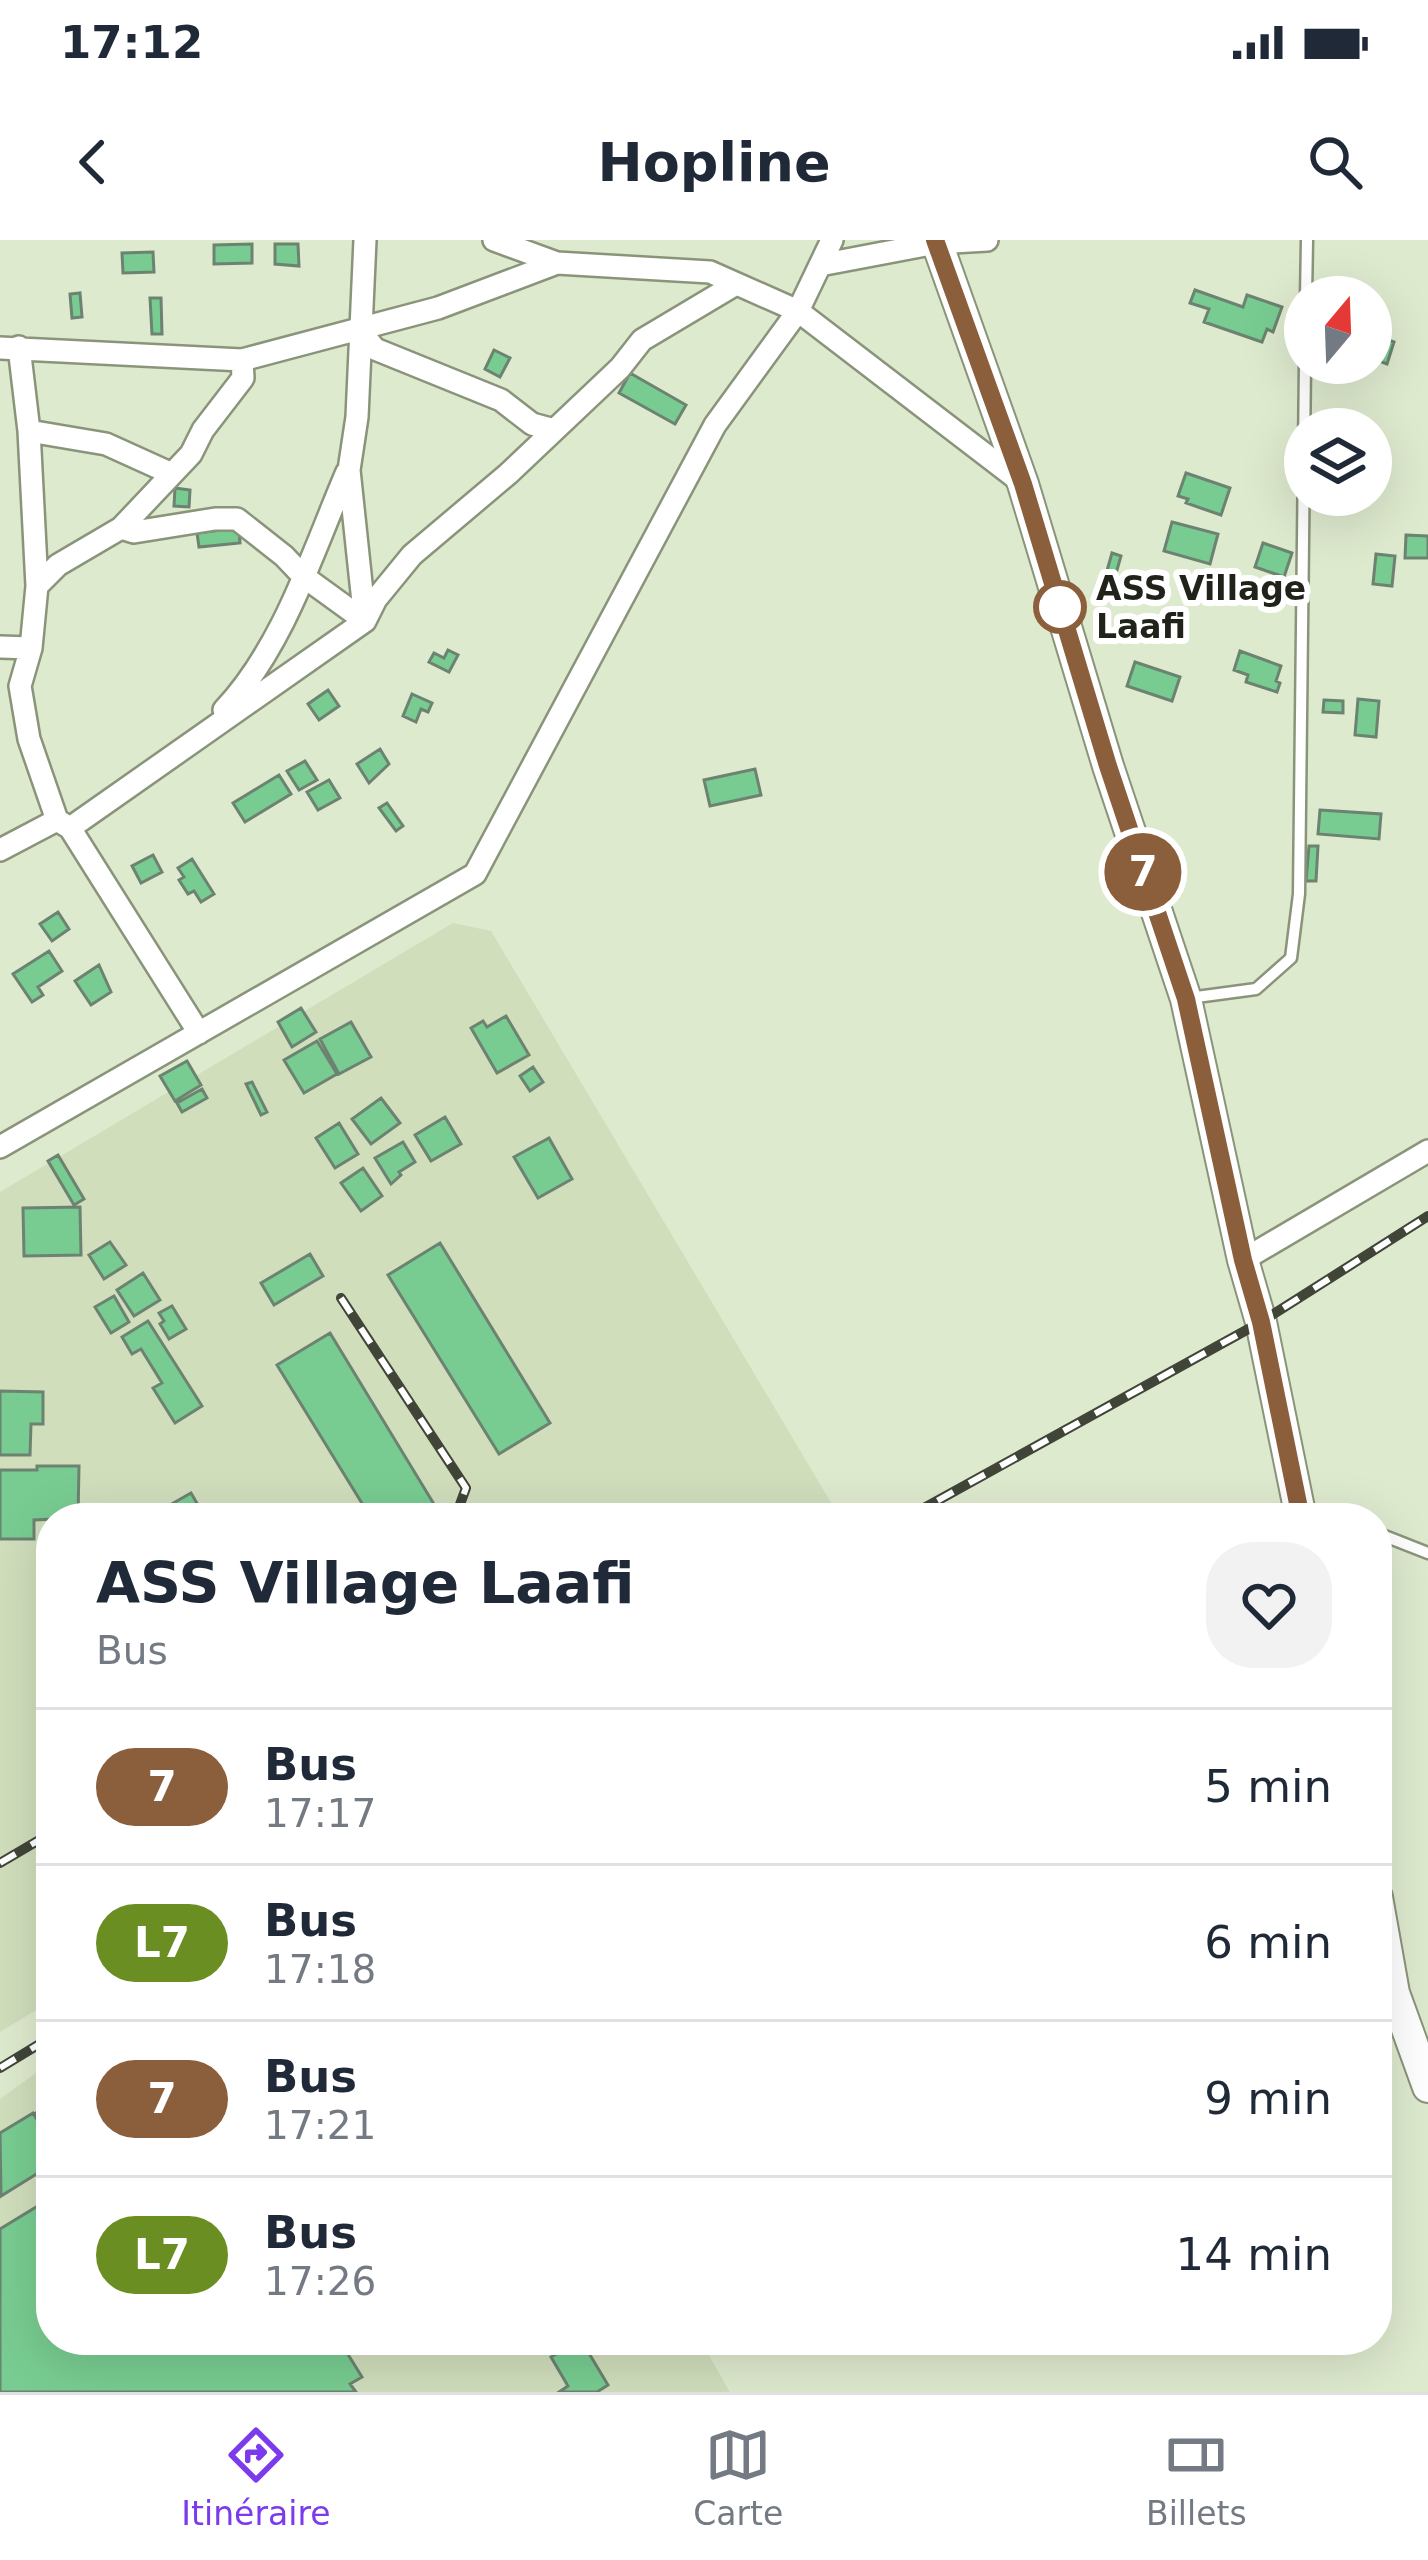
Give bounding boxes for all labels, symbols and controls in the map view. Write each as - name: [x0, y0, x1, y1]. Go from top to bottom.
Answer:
- text: 17:12: [60, 16, 203, 69]
- icon: back: [60, 129, 126, 195]
- icon: search: [1302, 129, 1368, 195]
- text: Hopline: [597, 131, 831, 194]
- north arrow: [1284, 276, 1392, 384]
- map controls: [1284, 276, 1392, 516]
- button: layers: [1284, 408, 1392, 516]
- place label: ASS Village Laafi: [1096, 569, 1306, 646]
- marker: ASS Village Laafi: [1035, 582, 1085, 632]
- line badge: 7: [1104, 833, 1182, 911]
- text: 7: [1128, 847, 1158, 896]
- button: heart: [1206, 1542, 1332, 1668]
- text: ASS Village Laafi: [96, 1550, 635, 1616]
- text: Bus: [96, 1628, 168, 1673]
- text: Bus: [264, 1738, 357, 1791]
- text: 5 min: [1204, 1760, 1332, 1813]
- text: 7: [147, 1762, 177, 1811]
- text: 17:17: [264, 1791, 376, 1836]
- text: Bus: [264, 1894, 357, 1947]
- text: 6 min: [1204, 1916, 1332, 1969]
- text: L7: [134, 1918, 190, 1967]
- text: 17:18: [264, 1947, 376, 1992]
- text: Bus: [264, 2050, 357, 2103]
- text: 9 min: [1204, 2072, 1332, 2125]
- text: 7: [147, 2074, 177, 2123]
- text: 17:21: [264, 2103, 376, 2148]
- text: Bus: [264, 2206, 357, 2259]
- text: 14 min: [1176, 2228, 1332, 2281]
- text: L7: [134, 2230, 190, 2279]
- text: 17:26: [264, 2259, 376, 2304]
- tab: Itinéraire: [181, 2422, 331, 2533]
- tab: Carte: [693, 2422, 783, 2533]
- tab: Billets: [1146, 2422, 1247, 2533]

